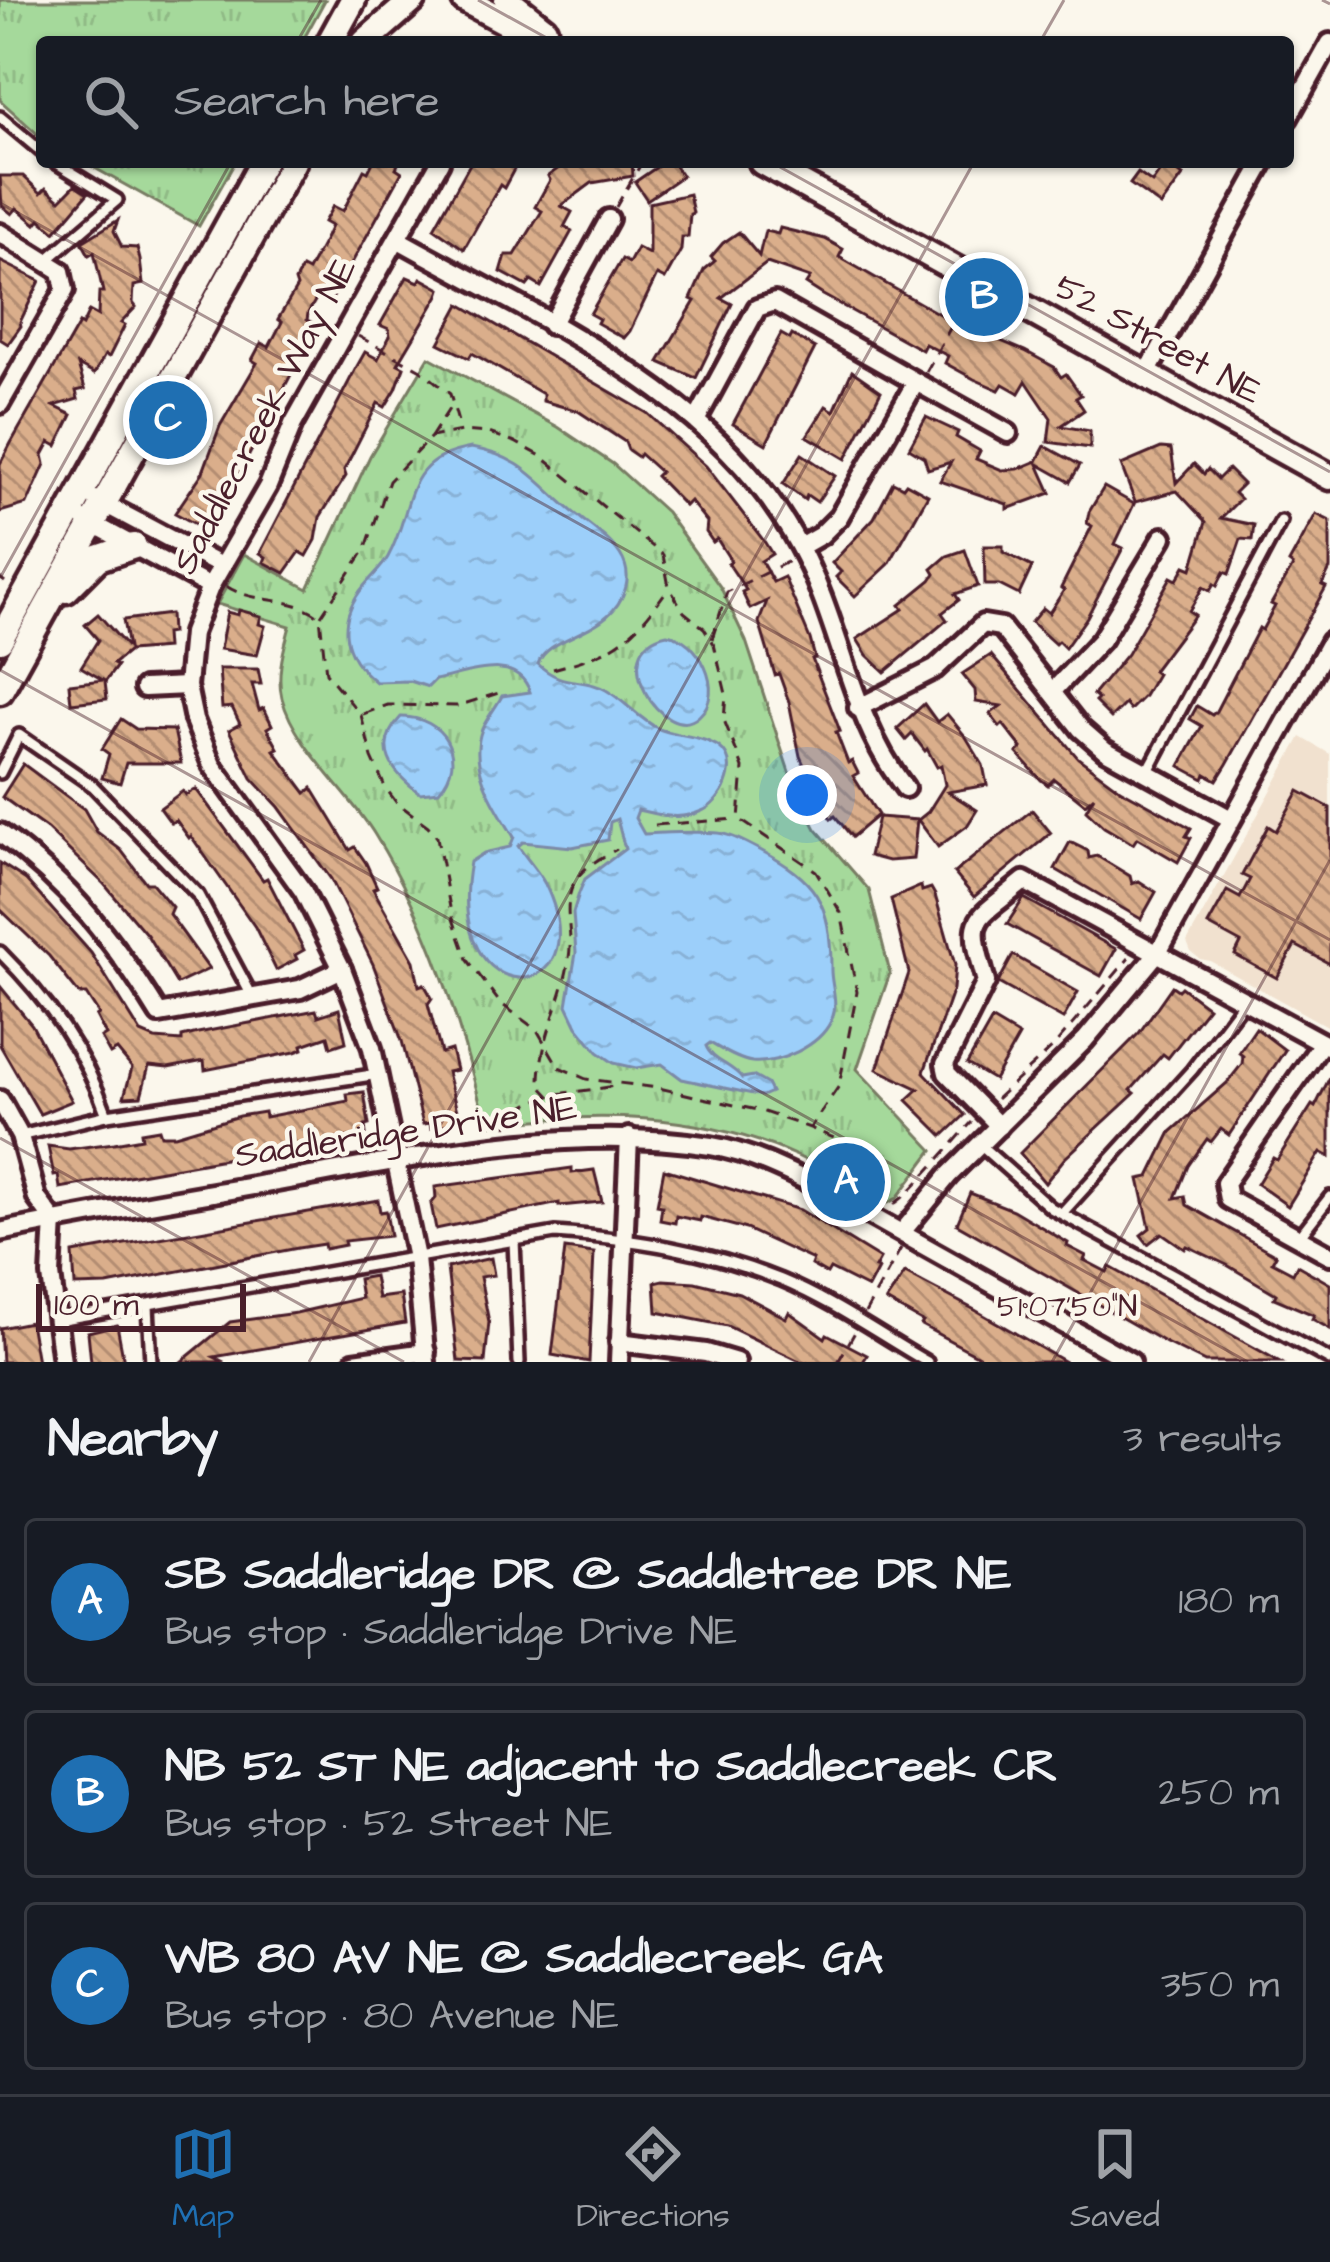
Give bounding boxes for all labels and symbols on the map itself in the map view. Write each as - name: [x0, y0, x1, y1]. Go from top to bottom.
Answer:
- street label: Saddlecreek Way NE: [160, 249, 370, 583]
- pin: B: [945, 252, 1023, 342]
- street label: 52 Street NE: [1045, 262, 1271, 418]
- pin: C: [129, 375, 207, 465]
- your location: [777, 765, 837, 825]
- street label: Saddleridge Drive NE: [232, 1083, 580, 1182]
- pin: A: [807, 1137, 885, 1227]
- scale bar: [36, 1278, 246, 1331]
- text: 51°07'50"N: [997, 1286, 1137, 1328]

